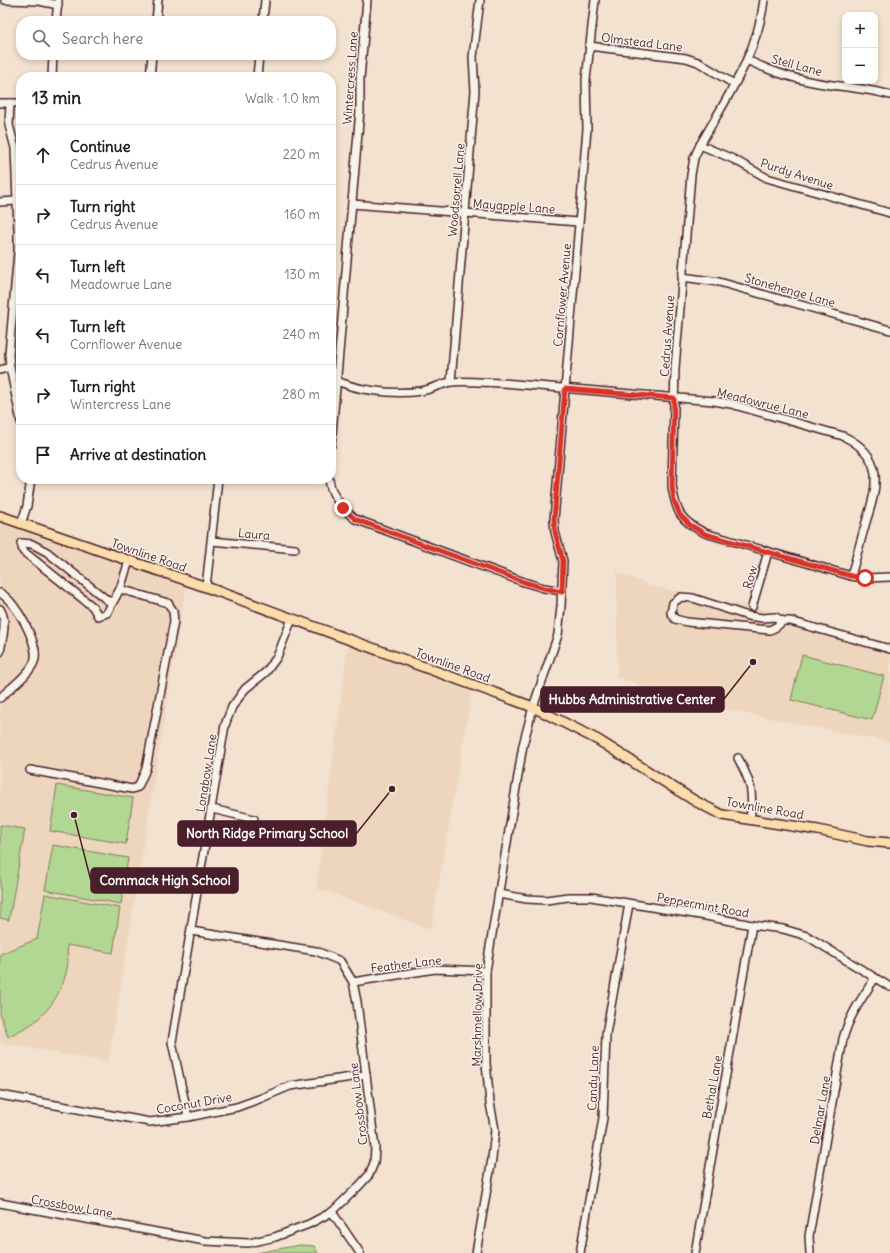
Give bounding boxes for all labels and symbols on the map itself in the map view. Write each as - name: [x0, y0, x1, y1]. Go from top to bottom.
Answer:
- street label: Olmstead Lane: [601, 30, 683, 54]
- street label: Wintercress Lane: [339, 31, 361, 125]
- street label: Stell Lane: [770, 51, 824, 79]
- street label: Woodsorrell Lane: [444, 142, 468, 238]
- street label: Purdy Avenue: [759, 155, 835, 193]
- street label: Mayapple Lane: [472, 196, 556, 216]
- street label: Cornflower Avenue: [550, 243, 574, 347]
- street label: Stonehenge Lane: [743, 270, 837, 310]
- street label: Cedrus Avenue: [657, 295, 677, 377]
- street label: Meadowrue Lane: [716, 384, 810, 422]
- route end: [334, 499, 352, 517]
- street label: Laura: [237, 525, 271, 543]
- street label: Townline Road: [109, 535, 189, 575]
- street label: Row: [740, 563, 761, 590]
- route start: [856, 569, 874, 587]
- street label: Townline Road: [414, 645, 492, 685]
- callout: Hubbs Administrative Center: [541, 687, 724, 712]
- text: Hubbs Administrative Center: [549, 691, 716, 708]
- street label: Longbow Lane: [192, 733, 220, 813]
- street label: Townline Road: [725, 794, 805, 822]
- callout: North Ridge Primary School: [178, 821, 356, 846]
- text: North Ridge Primary School: [186, 825, 348, 842]
- callout: Commack High School: [91, 868, 238, 893]
- text: Commack High School: [99, 872, 231, 889]
- street label: Peppermint Road: [656, 890, 750, 920]
- street label: Feather Lane: [370, 952, 442, 976]
- street label: Marshmellow Drive: [469, 963, 485, 1067]
- street label: Candy Lane: [584, 1045, 602, 1111]
- street label: Bethal Lane: [699, 1054, 725, 1120]
- street label: Crossbow Lane: [346, 1062, 370, 1146]
- street label: Delmar Lane: [807, 1074, 833, 1146]
- street label: Coconut Drive: [155, 1089, 233, 1117]
- street label: Crossbow Lane: [30, 1191, 114, 1221]

